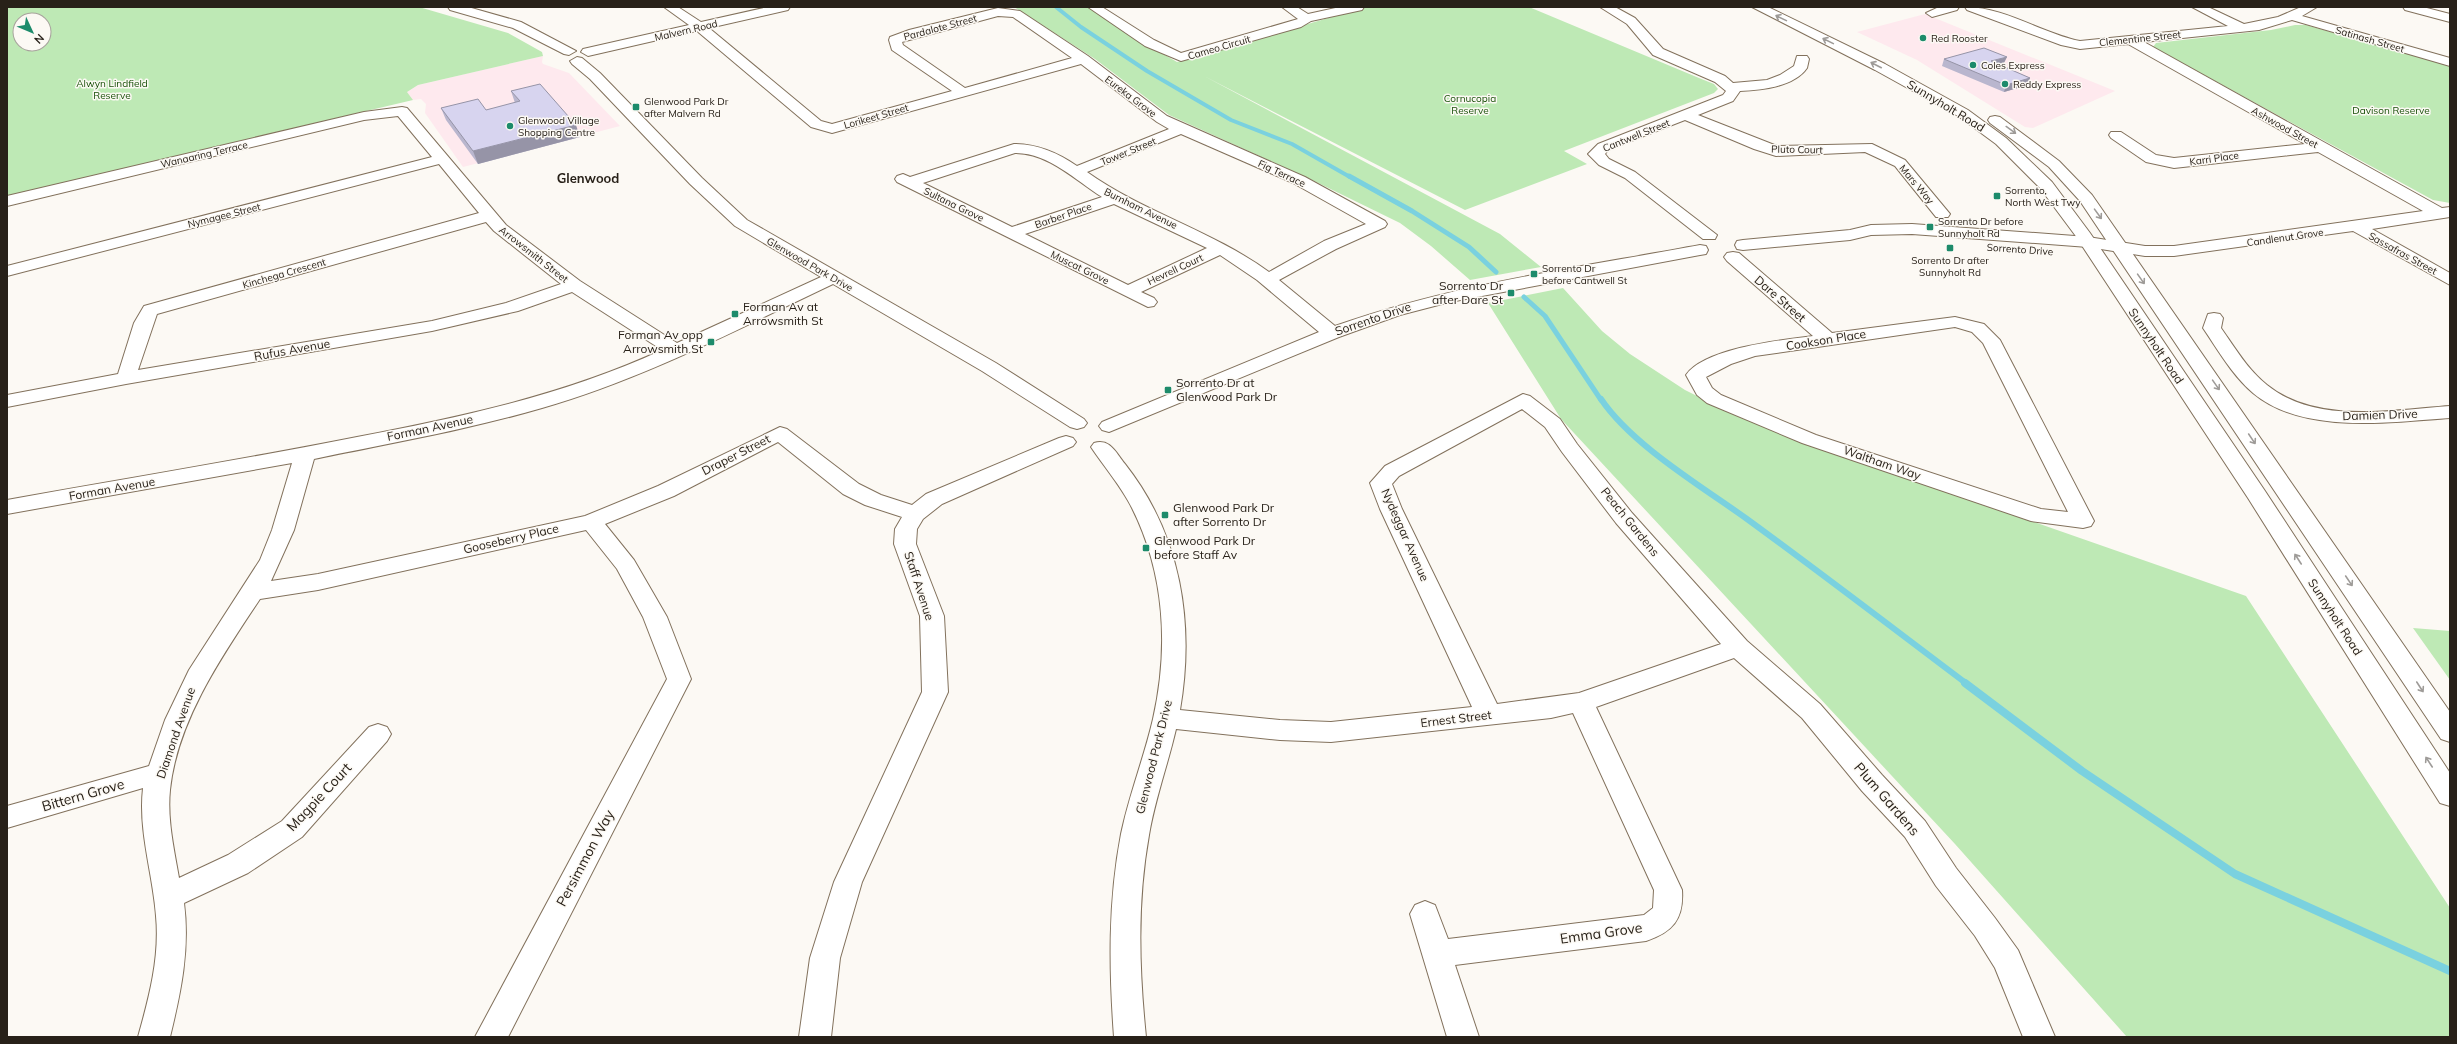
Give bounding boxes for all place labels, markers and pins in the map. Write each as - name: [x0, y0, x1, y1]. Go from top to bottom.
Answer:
- place label: Red Rooster: [1931, 32, 1988, 45]
- marker: Red Rooster: [1918, 33, 1928, 43]
- place label: Coles Express: [1981, 59, 2045, 72]
- marker: Coles Express: [1968, 60, 1978, 70]
- place label: Reddy Express: [2013, 78, 2081, 91]
- marker: Reddy Express: [2000, 79, 2010, 89]
- place label: Glenwood Park Dr after Malvern Rd: [644, 95, 729, 120]
- marker: Glenwood Park Dr after Malvern Rd: [631, 102, 641, 112]
- place label: Glenwood Village Shopping Centre: [518, 114, 599, 139]
- marker: Glenwood Village Shopping Centre: [505, 121, 515, 131]
- place label: Sorrento, North West Twy: [2005, 184, 2081, 209]
- marker: Sorrento, North West Twy: [1992, 191, 2002, 201]
- place label: Sorrento Dr before Sunnyholt Rd: [1938, 215, 2023, 240]
- marker: Sorrento Dr before Sunnyholt Rd: [1925, 222, 1935, 232]
- marker: Sorrento Dr after Sunnyholt Rd: [1945, 243, 1955, 253]
- place label: Sorrento Dr after Sunnyholt Rd: [1911, 254, 1989, 279]
- place label: Sorrento Dr before Cantwell St: [1542, 262, 1628, 287]
- marker: Sorrento Dr before Cantwell St: [1529, 269, 1539, 279]
- place label: Sorrento Dr after Dare St: [1432, 278, 1504, 307]
- marker: Sorrento Dr after Dare St: [1506, 288, 1516, 298]
- place label: Forman Av at Arrowsmith St: [743, 299, 823, 328]
- marker: Forman Av at Arrowsmith St: [730, 309, 740, 319]
- place label: Forman Av opp Arrowsmith St: [618, 327, 703, 356]
- marker: Forman Av opp Arrowsmith St: [706, 337, 716, 347]
- place label: Sorrento Dr at Glenwood Park Dr: [1176, 375, 1278, 404]
- marker: Sorrento Dr at Glenwood Park Dr: [1163, 385, 1173, 395]
- place label: Glenwood Park Dr after Sorrento Dr: [1173, 500, 1275, 529]
- marker: Glenwood Park Dr after Sorrento Dr: [1160, 510, 1170, 520]
- place label: Glenwood Park Dr before Staff Av: [1154, 533, 1256, 562]
- marker: Glenwood Park Dr before Staff Av: [1141, 543, 1151, 553]

